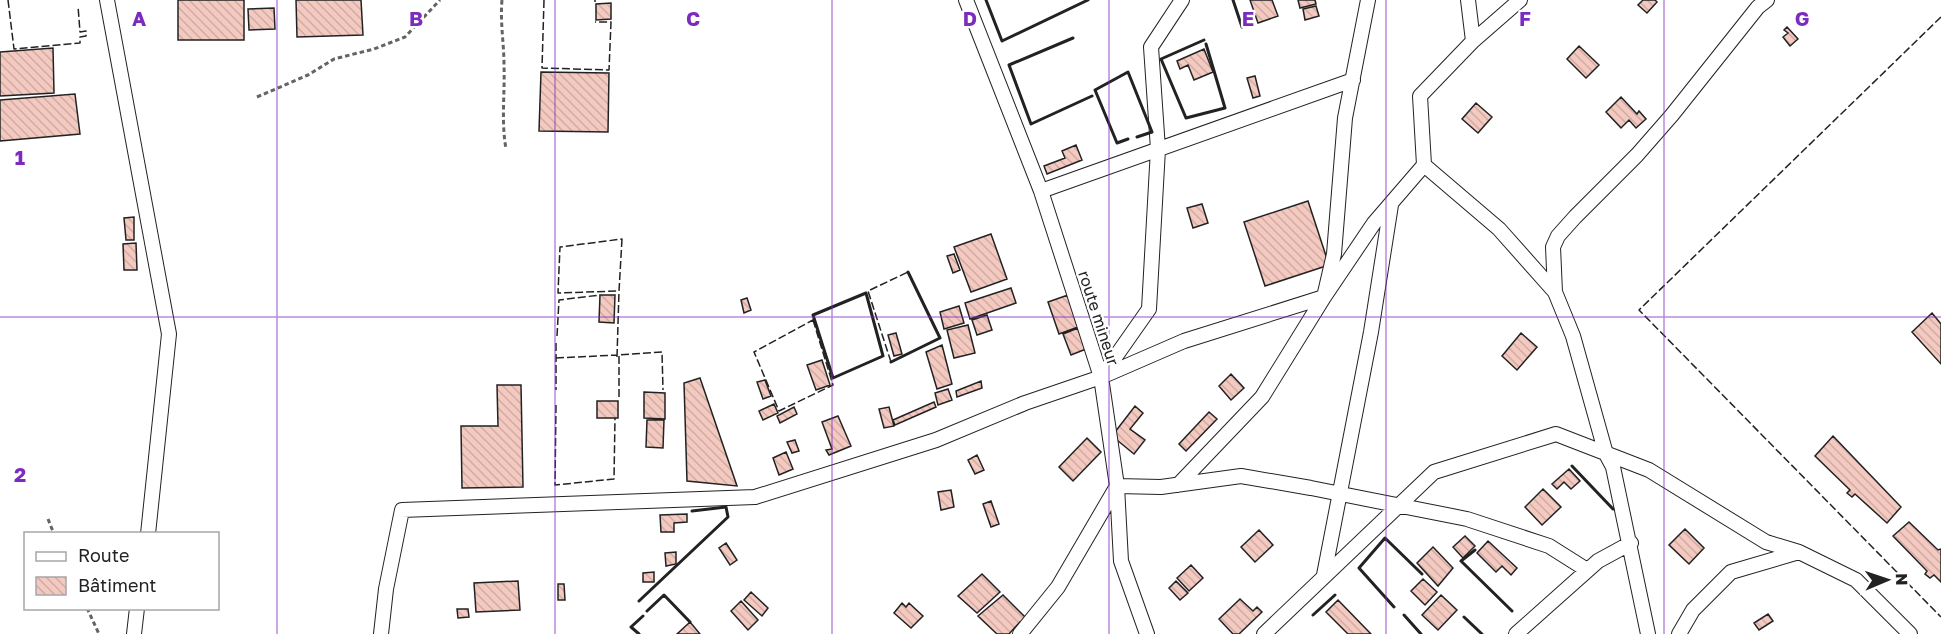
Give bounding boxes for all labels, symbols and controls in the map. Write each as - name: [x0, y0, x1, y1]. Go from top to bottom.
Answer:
- text: A: [132, 6, 146, 30]
- text: B: [409, 6, 423, 30]
- text: C: [686, 6, 700, 30]
- text: D: [963, 6, 977, 30]
- text: E: [1242, 6, 1254, 30]
- text: F: [1519, 6, 1531, 30]
- text: G: [1795, 6, 1809, 30]
- text: 1: [15, 145, 25, 169]
- street label: route mineur: [1074, 268, 1124, 368]
- text: 2: [14, 462, 26, 486]
- legend: [24, 532, 219, 610]
- text: Route: [78, 544, 129, 566]
- north arrow: [1857, 550, 1917, 610]
- text: N: [1892, 573, 1912, 586]
- text: Bâtiment: [78, 574, 157, 596]

